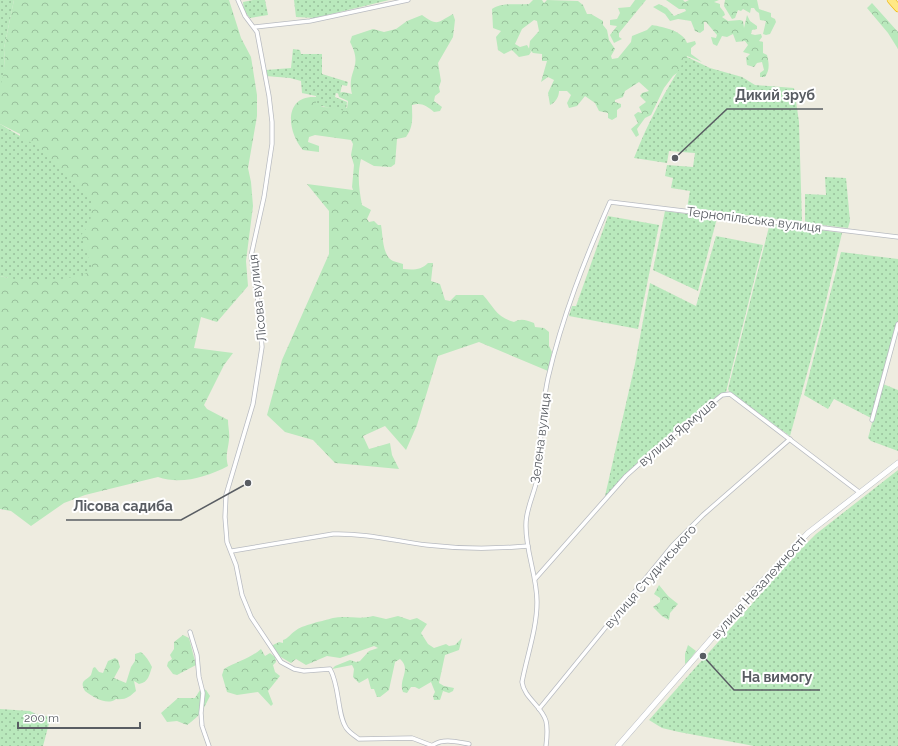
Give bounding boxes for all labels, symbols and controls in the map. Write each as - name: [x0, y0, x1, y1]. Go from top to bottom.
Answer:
- callout: Дикий зруб: [727, 83, 823, 109]
- text: Дикий зруб: [735, 87, 815, 103]
- street label: Тернопільська вулиця: [686, 204, 822, 235]
- street label: Лісова вулиця: [245, 253, 270, 342]
- street label: Зелена вулиця: [528, 392, 553, 484]
- street label: вулиця Ярмуша: [635, 396, 719, 469]
- callout: Лісова садиба: [66, 494, 181, 520]
- text: Лісова садиба: [73, 498, 173, 514]
- street label: вулиця Студинського: [601, 521, 700, 631]
- street label: вулиця Незалежності: [708, 533, 809, 642]
- callout: На вимогу: [734, 664, 820, 690]
- text: На вимогу: [742, 669, 813, 685]
- scale bar: [18, 704, 140, 730]
- text: 200 m: [24, 711, 59, 725]

